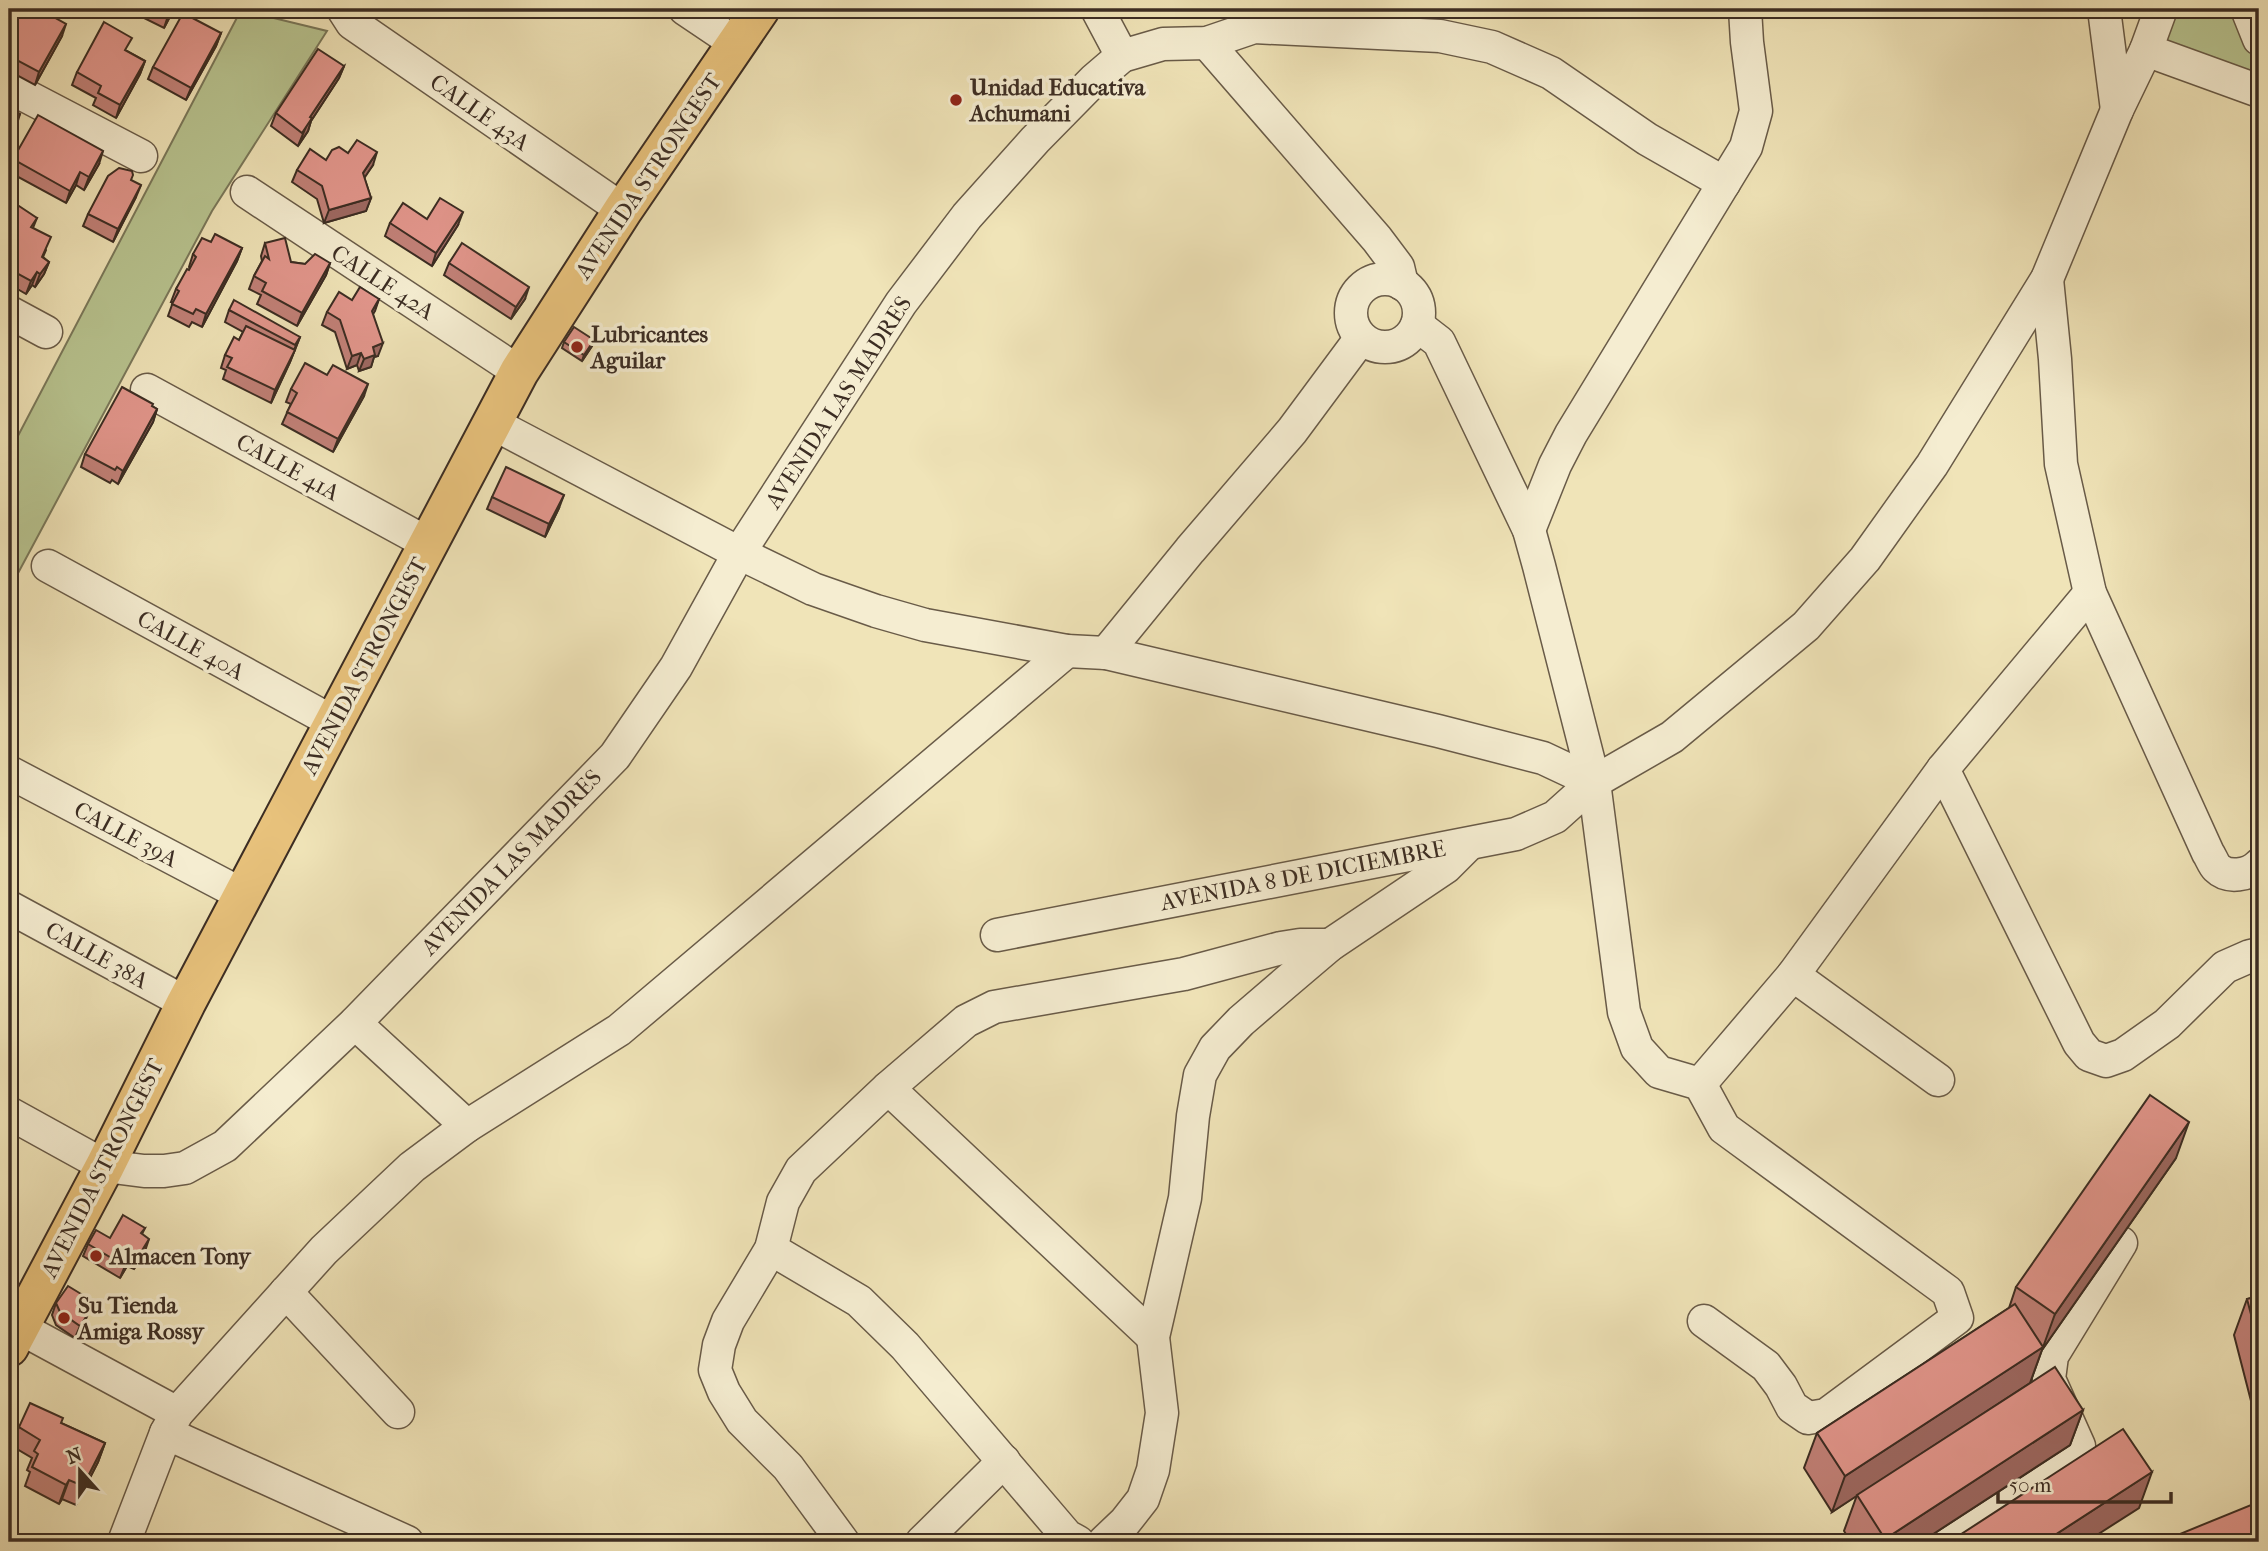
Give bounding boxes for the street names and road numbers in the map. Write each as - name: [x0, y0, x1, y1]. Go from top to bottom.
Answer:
- street label: CALLE 43A: [425, 68, 535, 157]
- street label: AVENIDA STRONGEST: [569, 68, 728, 285]
- street label: CALLE 42A: [326, 239, 440, 326]
- street label: AVENIDA LAS MADRES: [759, 291, 917, 514]
- street label: CALLE 41A: [231, 428, 345, 507]
- street label: AVENIDA STRONGEST: [295, 553, 433, 780]
- street label: CALLE 40A: [133, 605, 250, 686]
- street label: AVENIDA LAS MADRES: [415, 764, 607, 962]
- street label: CALLE 39A: [69, 796, 183, 874]
- street label: AVENIDA 8 DE DICIEMBRE: [1157, 835, 1448, 917]
- street label: CALLE 38A: [41, 916, 154, 995]
- street label: AVENIDA STRONGEST: [35, 1054, 170, 1283]

